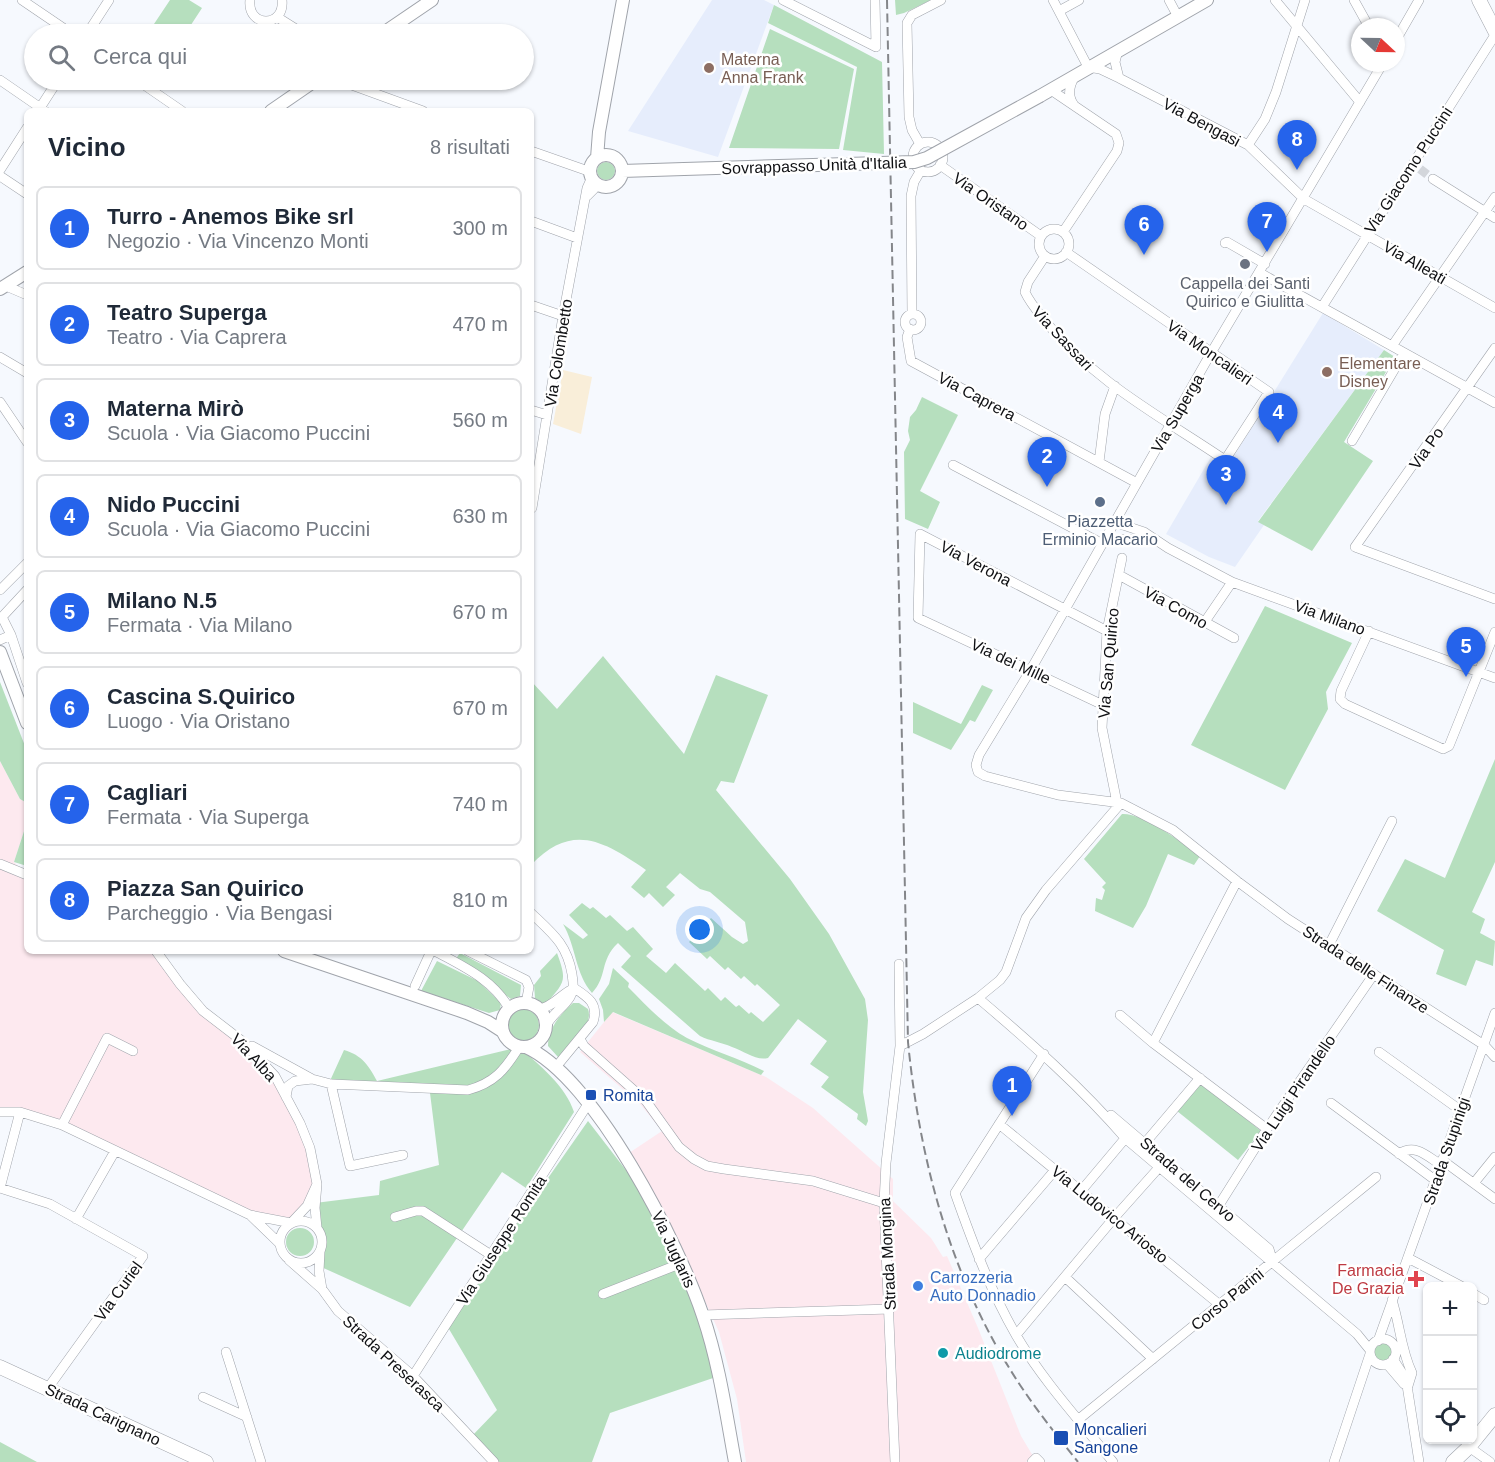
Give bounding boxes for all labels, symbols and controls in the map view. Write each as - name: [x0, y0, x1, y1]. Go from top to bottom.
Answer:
- north arrow: [1351, 18, 1405, 72]
- search box: [24, 24, 534, 90]
- icon: search: [45, 41, 78, 74]
- text: Cerca qui: [93, 44, 187, 69]
- place label: Materna Anna Frank: [721, 51, 805, 86]
- marker: Materna Anna Frank: [702, 61, 716, 75]
- street label: Via Bengasi: [1160, 95, 1243, 150]
- street label: Via Giacomo Puccini: [1361, 104, 1456, 237]
- pin: 8: [1278, 120, 1316, 170]
- text: Vicino: [48, 132, 126, 162]
- text: 8 risultati: [430, 136, 510, 158]
- street label: Sovrappasso Unità d'Italia: [721, 154, 907, 177]
- street label: Via Oristano: [950, 169, 1032, 234]
- pin: 7: [1248, 202, 1286, 252]
- text: Turro - Anemos Bike srl: [107, 204, 354, 229]
- pin: 6: [1124, 206, 1164, 255]
- text: 1: [64, 217, 75, 239]
- text: 300 m: [452, 217, 508, 239]
- text: Negozio · Via Vincenzo Monti: [107, 230, 369, 252]
- street label: Via Alleati: [1380, 238, 1449, 287]
- marker: Cappella dei Santi Quirico e Giulitta: [1238, 257, 1252, 271]
- place label: Cappella dei Santi Quirico e Giulitta: [1180, 275, 1310, 310]
- street label: Via Colombetto: [542, 298, 575, 408]
- text: Teatro Superga: [107, 300, 267, 325]
- street label: Via Sassari: [1029, 303, 1096, 374]
- text: 2: [64, 313, 75, 335]
- text: 470 m: [452, 313, 508, 335]
- street label: Via Moncalieri: [1164, 317, 1256, 388]
- text: Teatro · Via Caprera: [107, 326, 287, 348]
- place label: Elementare Disney: [1339, 355, 1421, 390]
- marker: Elementare Disney: [1320, 365, 1334, 379]
- street label: Via Caprera: [935, 369, 1018, 424]
- street label: Via Superga: [1148, 371, 1207, 456]
- pin: 4: [1258, 394, 1298, 443]
- text: Materna Mirò: [107, 396, 244, 421]
- text: 3: [64, 409, 75, 431]
- text: 560 m: [452, 409, 508, 431]
- text: Scuola · Via Giacomo Puccini: [107, 422, 370, 444]
- street label: Via Po: [1406, 424, 1447, 472]
- pin: 2: [1028, 438, 1066, 487]
- pin: 3: [1206, 456, 1246, 505]
- text: Nido Puccini: [107, 492, 240, 517]
- marker: Piazzetta Erminio Macario: [1093, 495, 1107, 509]
- text: 4: [64, 505, 75, 527]
- text: 630 m: [452, 505, 508, 527]
- place label: Piazzetta Erminio Macario: [1042, 513, 1158, 548]
- text: Scuola · Via Giacomo Puccini: [107, 518, 370, 540]
- street label: Via Verona: [937, 538, 1014, 589]
- street label: Via Como: [1141, 583, 1211, 632]
- text: Milano N.5: [107, 588, 217, 613]
- street label: Via Milano: [1292, 597, 1368, 638]
- text: 5: [64, 601, 75, 623]
- text: 670 m: [452, 601, 508, 623]
- street label: Via San Quirico: [1095, 607, 1122, 719]
- text: Fermata · Via Milano: [107, 614, 292, 636]
- pin: 5: [1446, 628, 1486, 677]
- street label: Via dei Mille: [968, 636, 1053, 687]
- text: Cascina S.Quirico: [107, 684, 295, 709]
- text: 6: [64, 697, 75, 719]
- text: 670 m: [452, 697, 508, 719]
- text: Luogo · Via Oristano: [107, 710, 290, 732]
- text: Cagliari: [107, 780, 188, 805]
- text: 7: [64, 793, 75, 815]
- text: 740 m: [452, 793, 508, 815]
- text: Fermata · Via Superga: [107, 806, 309, 828]
- text: Piazza San Quirico: [107, 876, 304, 901]
- text: 8: [64, 889, 75, 911]
- text: 810 m: [452, 889, 508, 911]
- text: Parcheggio · Via Bengasi: [107, 902, 332, 924]
- your location: [685, 915, 714, 944]
- street label: Strada delle Finanze: [1300, 922, 1432, 1017]
- street label: Via Alba: [227, 1030, 280, 1085]
- street label: Via Luigi Pirandello: [1248, 1032, 1339, 1155]
- pin: 1: [992, 1066, 1032, 1116]
- place label: Romita: [603, 1087, 654, 1104]
- marker: Romita: [584, 1088, 598, 1102]
- street label: Strada Stupinigi: [1420, 1095, 1473, 1207]
- street label: Strada del Cervo: [1137, 1134, 1239, 1225]
- street label: Via Ludovico Ariosto: [1048, 1162, 1171, 1267]
- street label: Via Giuseppe Romita: [453, 1172, 550, 1308]
- street label: Strada Mongina: [876, 1197, 899, 1311]
- street label: Via Juglaris: [648, 1208, 699, 1290]
- street label: Via Curiel: [91, 1258, 146, 1324]
- place label: Farmacia De Grazia: [1332, 1262, 1404, 1297]
- street label: Corso Parini: [1188, 1265, 1267, 1334]
- place label: Carrozzeria Auto Donnadio: [930, 1269, 1036, 1304]
- marker: Farmacia De Grazia: [1409, 1272, 1423, 1286]
- marker: Carrozzeria Auto Donnadio: [911, 1279, 925, 1293]
- map controls: [1423, 1282, 1477, 1444]
- button: +: [1423, 1282, 1477, 1336]
- street label: Strada Preserasca: [339, 1312, 448, 1415]
- button: −: [1423, 1336, 1477, 1390]
- place label: Audiodrome: [955, 1345, 1041, 1362]
- marker: Audiodrome: [936, 1346, 950, 1360]
- street label: Strada Carignano: [42, 1380, 163, 1449]
- button: locate: [1423, 1390, 1477, 1444]
- place label: Moncalieri Sangone: [1074, 1421, 1147, 1456]
- marker: Moncalieri Sangone: [1052, 1429, 1070, 1447]

